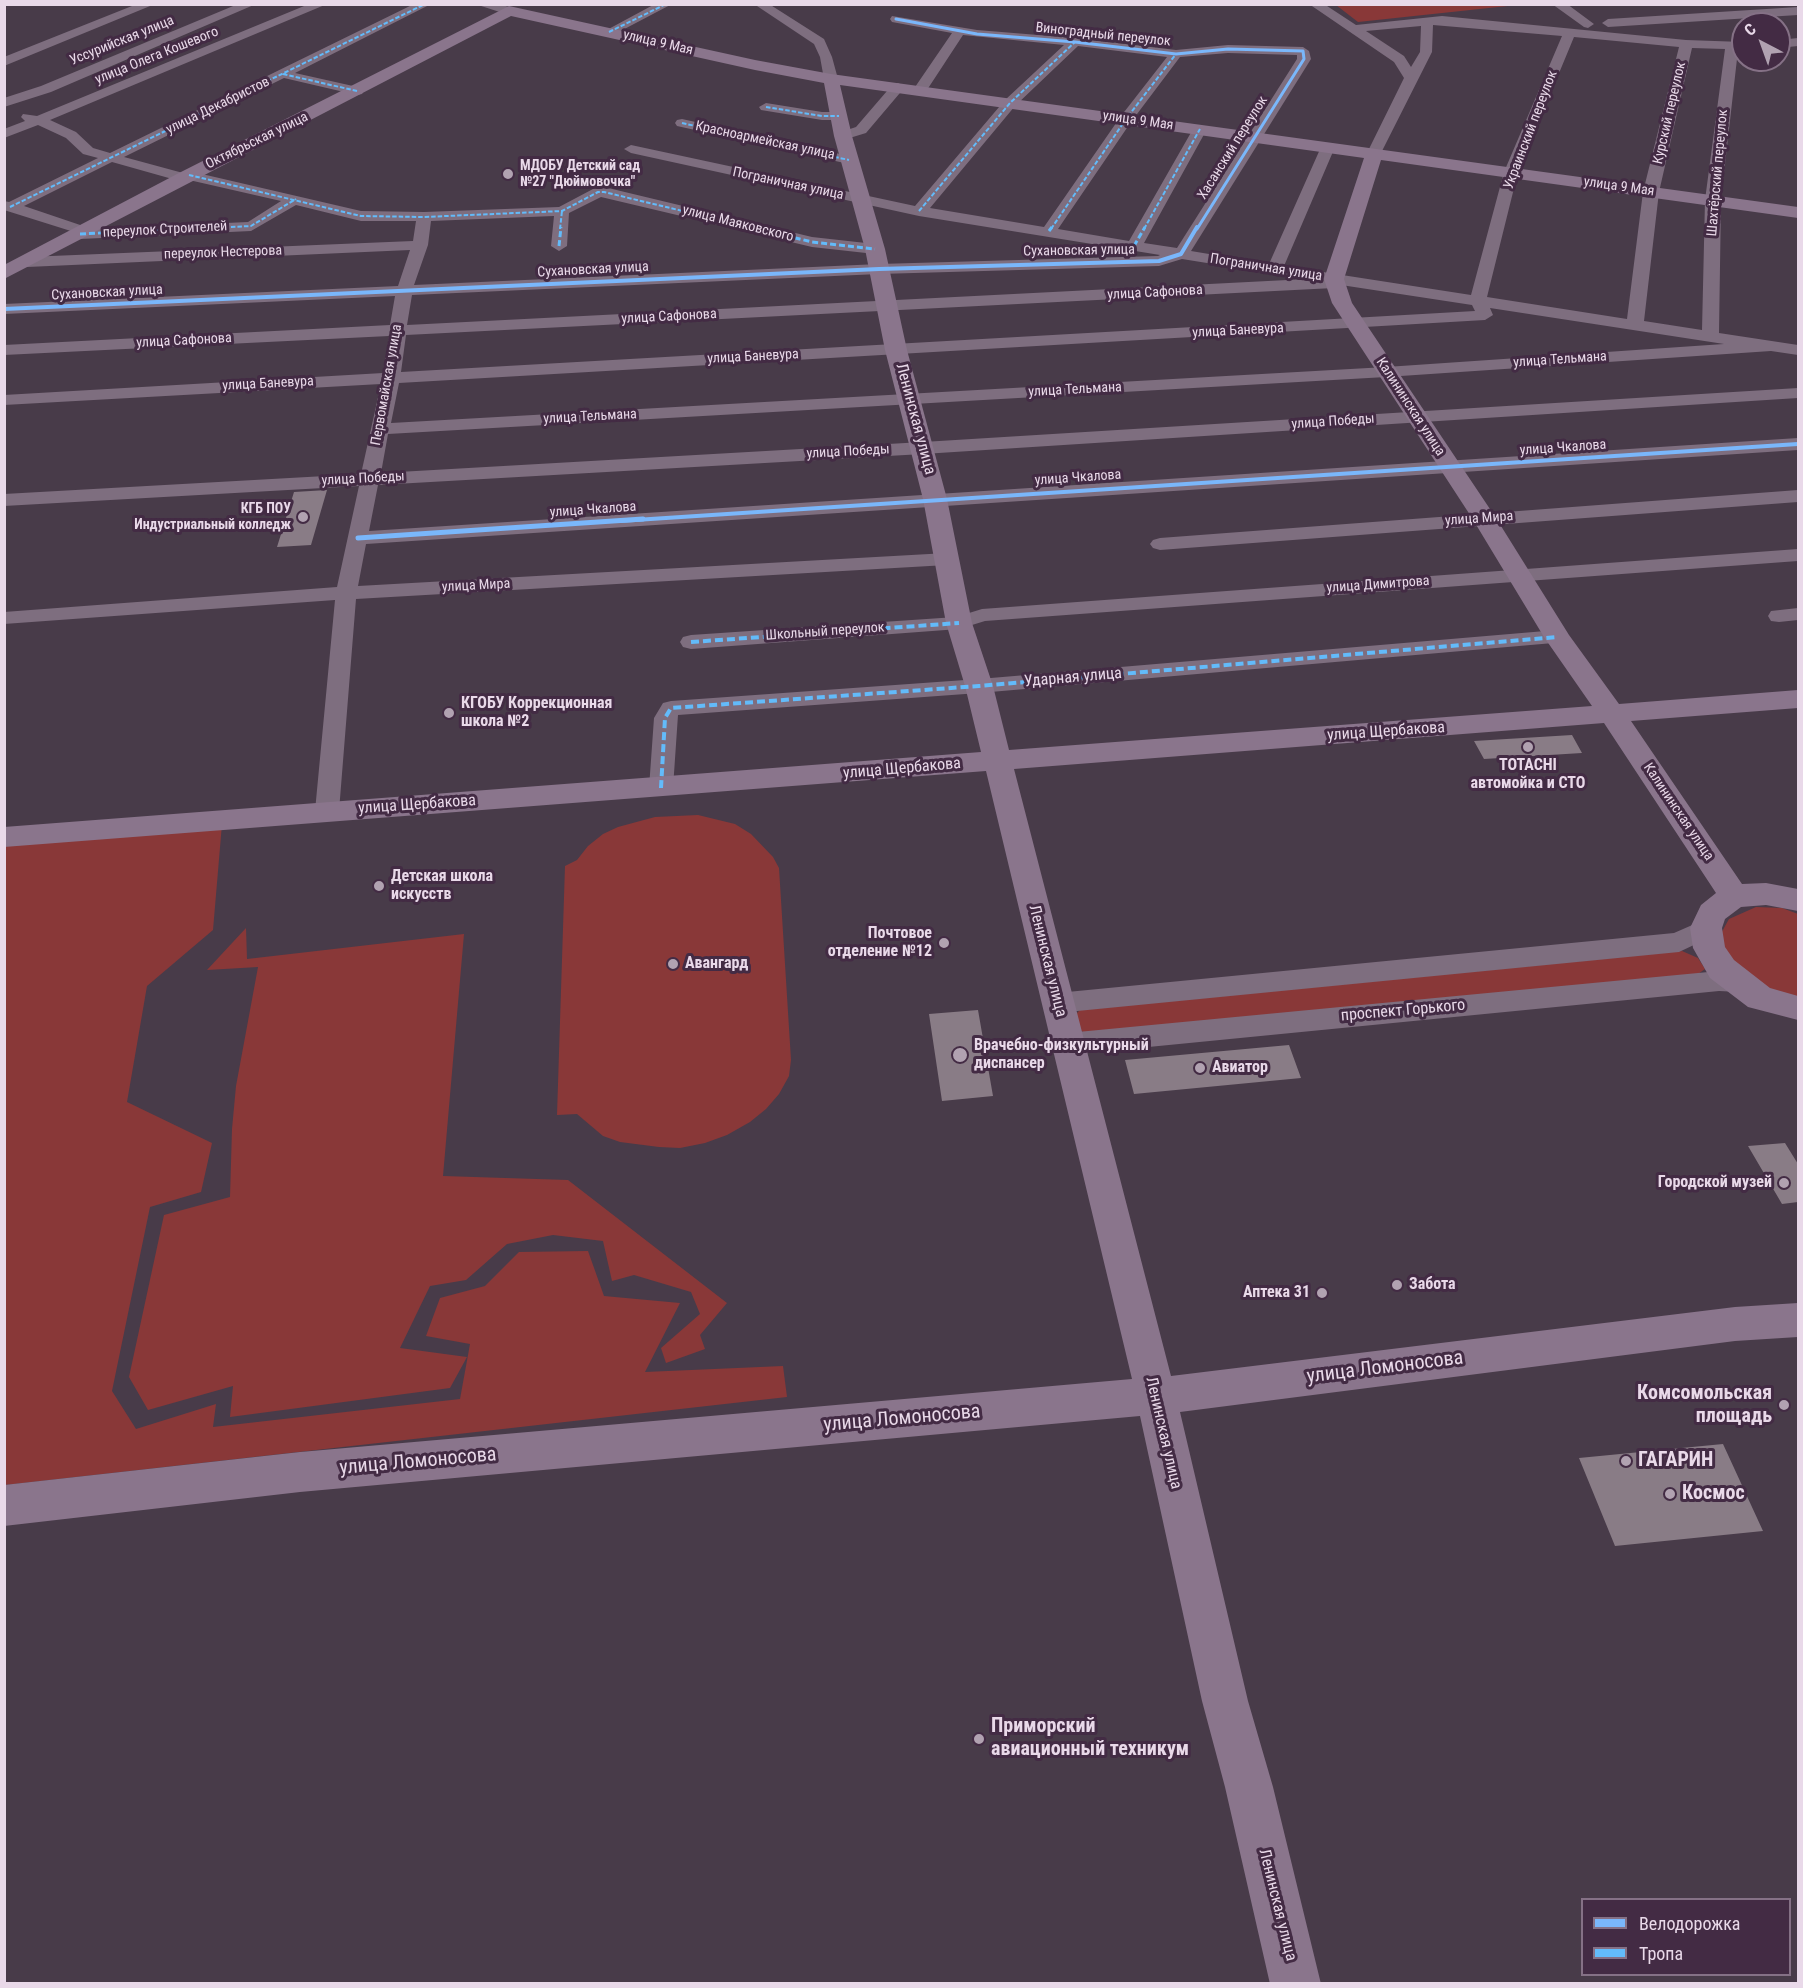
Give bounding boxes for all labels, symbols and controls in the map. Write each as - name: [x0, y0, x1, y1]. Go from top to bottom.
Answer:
- street label: Уссурийская улица: [67, 12, 177, 70]
- north arrow: [1731, 12, 1791, 72]
- text: С: [1740, 19, 1760, 40]
- street label: Виноградный переулок: [1035, 20, 1171, 50]
- street label: улица Олега Кошевого: [93, 24, 221, 88]
- street label: улица 9 Мая: [621, 27, 695, 59]
- street label: Курский переулок: [1650, 60, 1690, 166]
- street label: Украинский переулок: [1501, 68, 1561, 192]
- street label: улица Декабристов: [163, 74, 273, 138]
- street label: Хасанский переулок: [1194, 93, 1272, 203]
- street label: улица 9 Мая: [1102, 108, 1174, 134]
- street label: Октябрьская улица: [203, 109, 311, 173]
- street label: Шахтёрский переулок: [1704, 109, 1732, 237]
- street label: Красноармейская улица: [694, 118, 836, 164]
- place label: МДОБУ Детский сад №27 "Дюймовочка": [520, 158, 640, 190]
- street label: Пограничная улица: [731, 164, 845, 204]
- marker: МДОБУ Детский сад №27 "Дюймовочка": [501, 167, 515, 181]
- street label: улица 9 Мая: [1583, 174, 1655, 200]
- street label: улица Маяковского: [681, 202, 795, 246]
- street label: переулок Строителей: [102, 218, 228, 242]
- street label: Сухановская улица: [1023, 242, 1135, 260]
- street label: переулок Нестерова: [164, 243, 282, 263]
- street label: Пограничная улица: [1209, 251, 1323, 285]
- street label: Сухановская улица: [537, 259, 649, 281]
- street label: Сухановская улица: [51, 282, 163, 304]
- street label: улица Сафонова: [1107, 282, 1203, 304]
- street label: улица Сафонова: [621, 306, 717, 328]
- street label: улица Баневура: [1192, 320, 1284, 342]
- street label: Первомайская улица: [368, 323, 406, 447]
- street label: улица Сафонова: [136, 330, 232, 352]
- street label: улица Баневура: [707, 346, 799, 368]
- street label: улица Тельмана: [1513, 348, 1607, 372]
- street label: Калининская улица: [1372, 355, 1448, 459]
- street label: Ленинская улица: [891, 361, 939, 477]
- street label: улица Баневура: [222, 373, 314, 395]
- street label: улица Тельмана: [1028, 379, 1122, 401]
- street label: улица Тельмана: [543, 406, 637, 428]
- street label: улица Победы: [1291, 411, 1375, 433]
- street label: улица Чкалова: [1519, 437, 1607, 459]
- street label: улица Победы: [806, 441, 890, 463]
- street label: улица Чкалова: [1034, 467, 1122, 489]
- street label: улица Победы: [321, 468, 405, 490]
- street label: улица Чкалова: [549, 499, 637, 521]
- place label: КГБ ПОУ Индустриальный колледж: [134, 501, 291, 534]
- street label: улица Мира: [1444, 508, 1514, 530]
- marker: КГБ ПОУ Индустриальный колледж: [296, 510, 310, 524]
- street label: улица Димитрова: [1326, 573, 1430, 597]
- street label: улица Мира: [441, 576, 511, 596]
- street label: Школьный переулок: [765, 619, 885, 645]
- street label: Ударная улица: [1023, 664, 1123, 692]
- place label: КГОБУ Коррекционная школа №2: [461, 694, 612, 732]
- marker: КГОБУ Коррекционная школа №2: [442, 706, 456, 720]
- street label: улица Щербакова: [1327, 718, 1445, 746]
- marker: TOTACHI автомойка и СТО: [1521, 740, 1535, 754]
- street label: улица Щербакова: [842, 754, 962, 784]
- place label: TOTACHI автомойка и СТО: [1471, 756, 1585, 794]
- street label: Калининская улица: [1639, 760, 1717, 864]
- street label: улица Щербакова: [358, 791, 476, 819]
- place label: Детская школа искусств: [391, 867, 493, 905]
- marker: Детская школа искусств: [372, 879, 386, 893]
- street label: Ленинская улица: [1024, 903, 1070, 1019]
- place label: Почтовое отделение №12: [828, 924, 932, 962]
- marker: Почтовое отделение №12: [937, 936, 951, 950]
- place label: Авангард: [685, 954, 748, 974]
- marker: Авангард: [666, 957, 680, 971]
- street label: проспект Горького: [1340, 996, 1466, 1026]
- place label: Врачебно-физкультурный диспансер: [974, 1036, 1149, 1074]
- marker: Врачебно-физкультурный диспансер: [951, 1046, 969, 1064]
- place label: Авиатор: [1212, 1058, 1268, 1078]
- marker: Авиатор: [1193, 1061, 1207, 1075]
- place label: Городской музей: [1658, 1173, 1772, 1193]
- marker: Городской музей: [1777, 1176, 1791, 1190]
- place label: Забота: [1409, 1275, 1456, 1295]
- marker: Забота: [1390, 1278, 1404, 1292]
- place label: Аптека 31: [1243, 1283, 1310, 1303]
- marker: Аптека 31: [1315, 1286, 1329, 1300]
- street label: улица Ломоносова: [1305, 1346, 1465, 1390]
- street label: Ленинская улица: [1141, 1375, 1185, 1491]
- place label: Комсомольская площадь: [1637, 1382, 1772, 1429]
- marker: Комсомольская площадь: [1777, 1398, 1791, 1412]
- street label: улица Ломоносова: [823, 1400, 981, 1438]
- street label: улица Ломоносова: [339, 1443, 497, 1481]
- place label: ГАГАРИН: [1638, 1449, 1713, 1473]
- marker: ГАГАРИН: [1619, 1454, 1633, 1468]
- place label: Космос: [1682, 1482, 1745, 1506]
- marker: Космос: [1663, 1487, 1677, 1501]
- place label: Приморский авиационный техникум: [991, 1715, 1189, 1762]
- marker: Приморский авиационный техникум: [972, 1732, 986, 1746]
- street label: Ленинская улица: [1254, 1847, 1300, 1963]
- legend: [1581, 1898, 1791, 1976]
- text: Велодорожка: [1639, 1913, 1740, 1934]
- text: Тропа: [1639, 1943, 1683, 1964]

